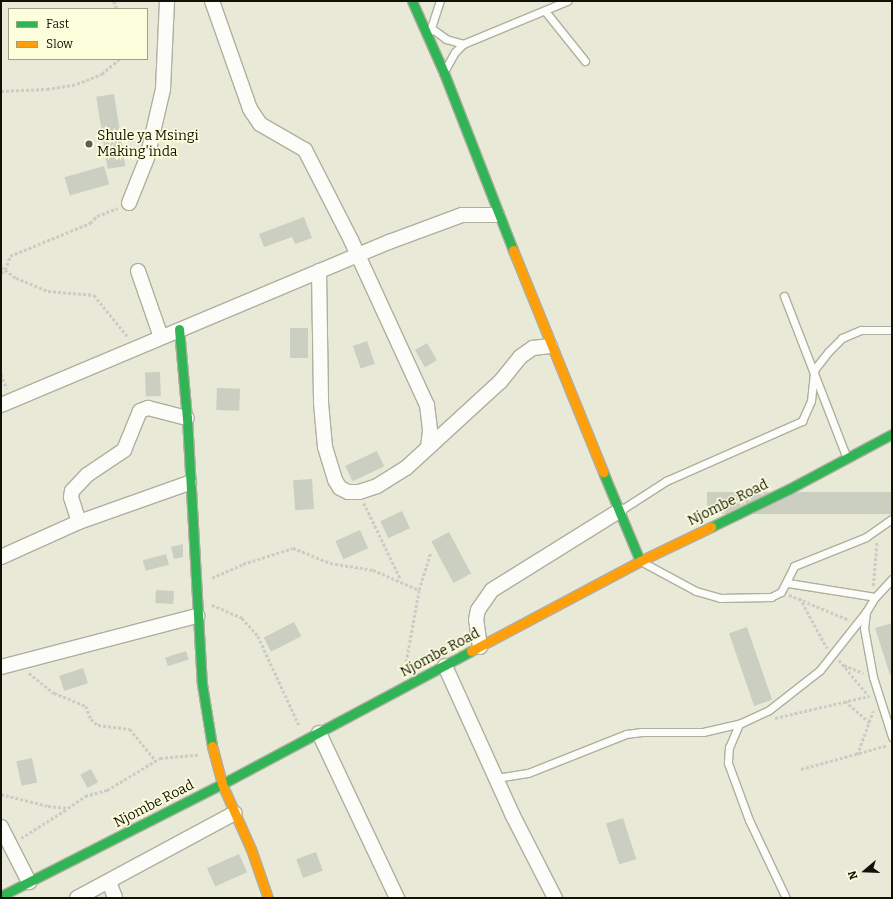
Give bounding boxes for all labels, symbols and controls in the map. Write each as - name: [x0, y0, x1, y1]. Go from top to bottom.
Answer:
- legend: [8, 8, 148, 60]
- text: Fast: [46, 17, 69, 31]
- text: Slow: [46, 37, 73, 51]
- place label: Shule ya Msingi Making'inda: [97, 128, 199, 160]
- marker: Shule ya Msingi Making'inda: [84, 139, 94, 149]
- street label: Njombe Road: [685, 476, 771, 530]
- street label: Njombe Road: [397, 625, 483, 681]
- street label: Njombe Road: [111, 777, 197, 831]
- north arrow: [845, 851, 885, 891]
- text: N: [846, 869, 861, 881]

